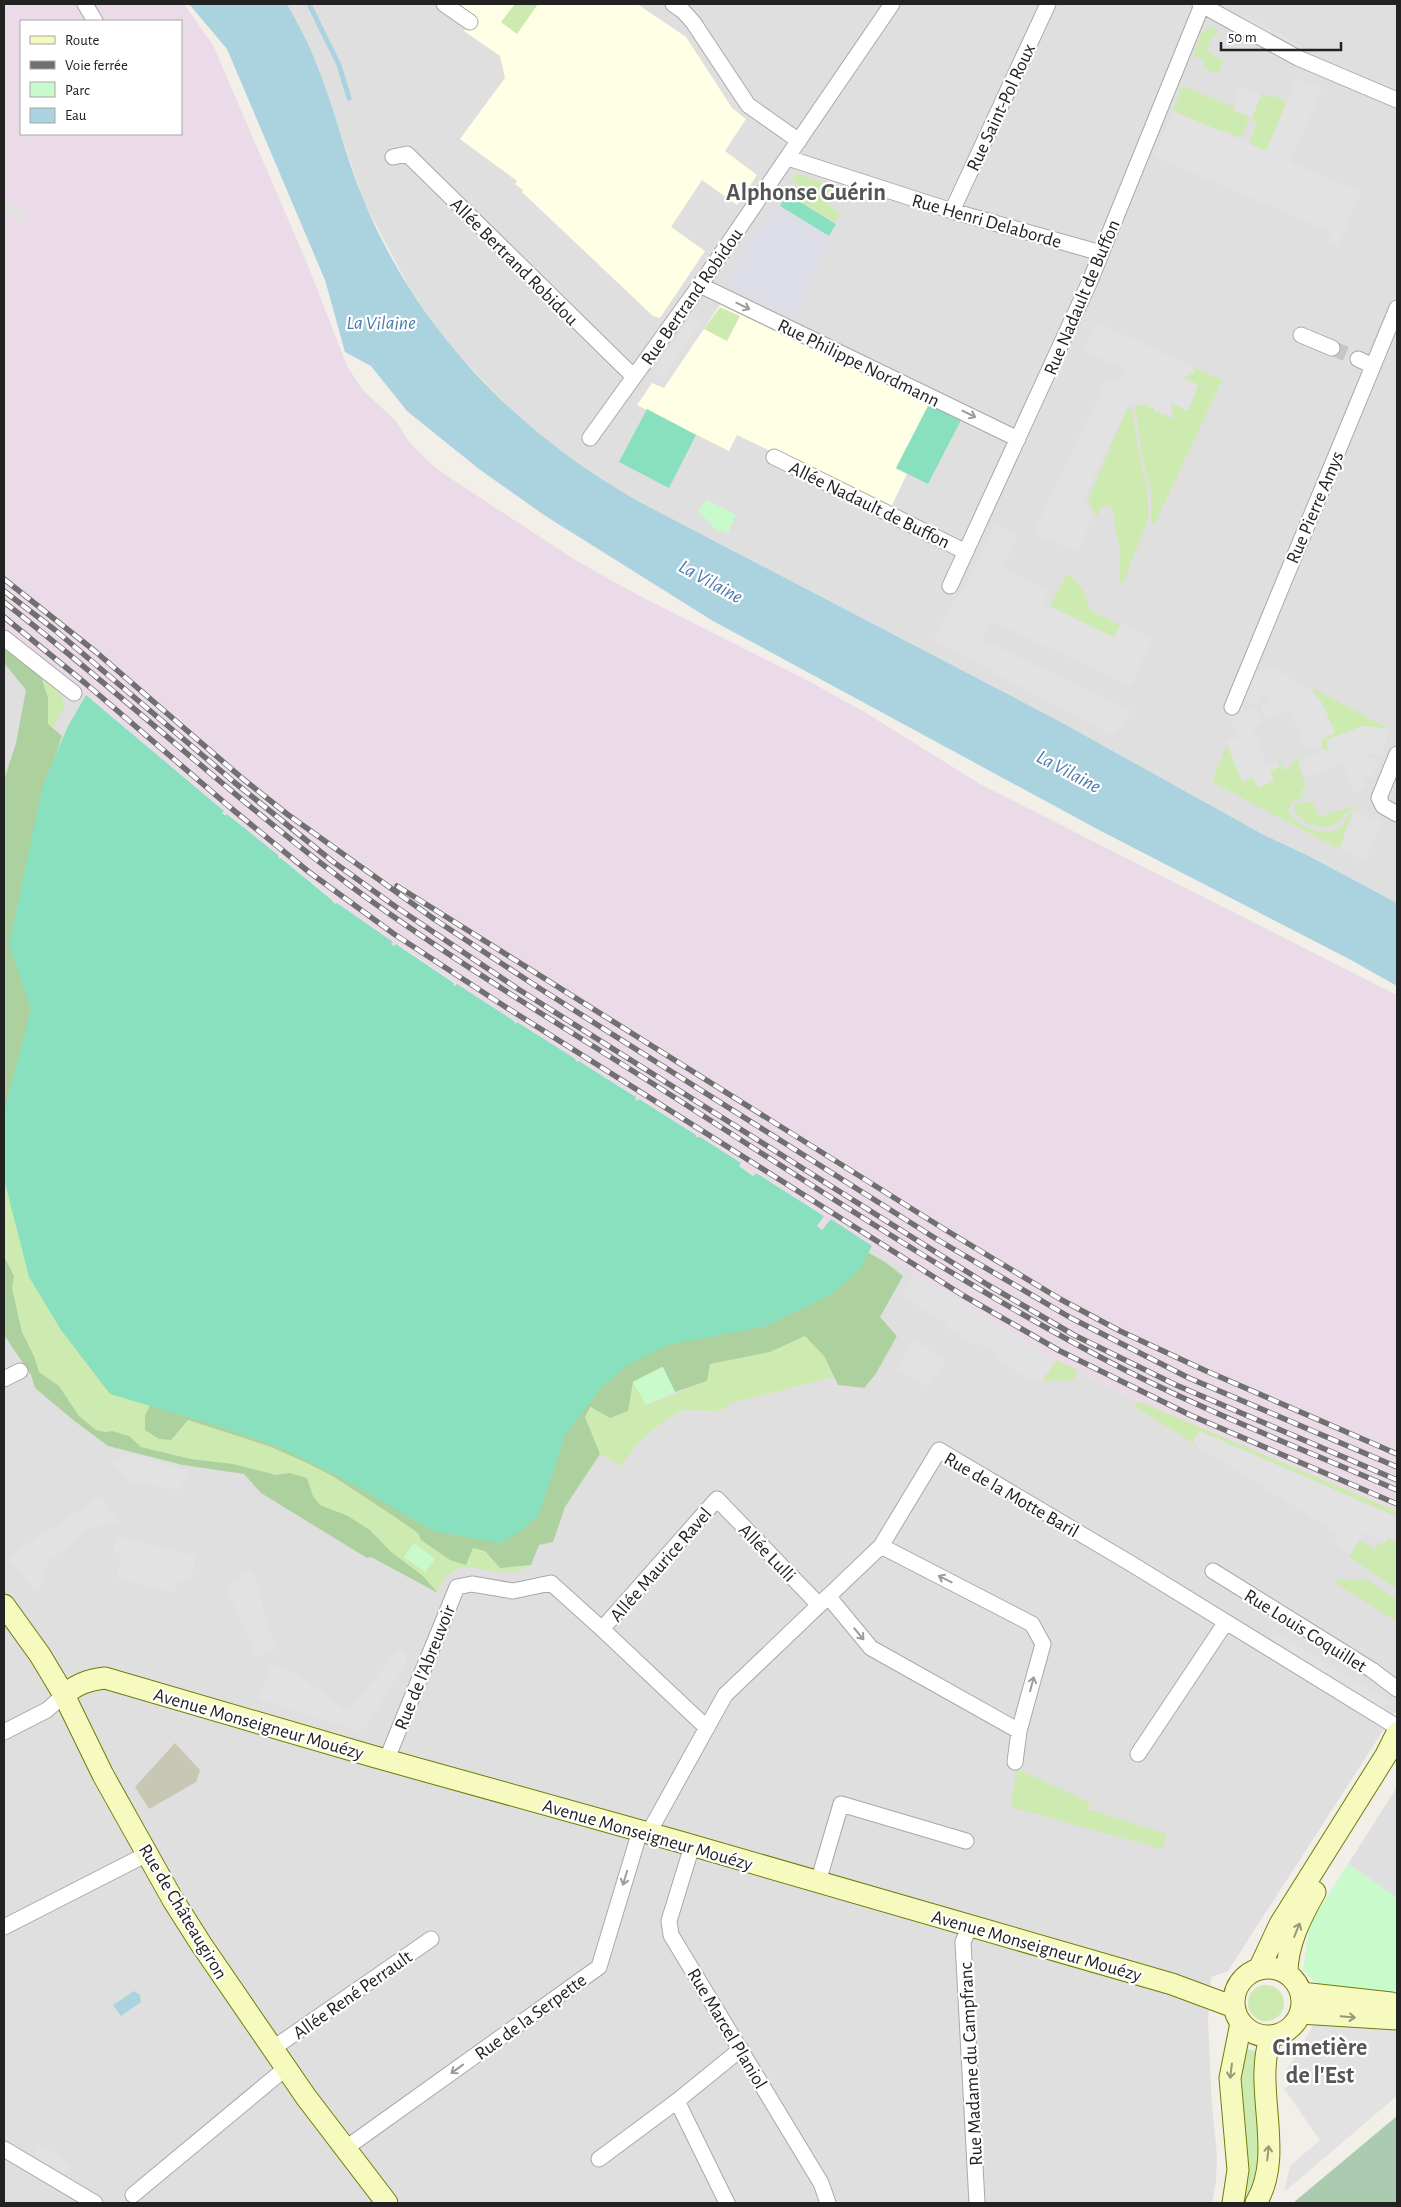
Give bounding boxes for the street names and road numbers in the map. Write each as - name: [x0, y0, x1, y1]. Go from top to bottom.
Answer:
- street label: Rue Saint-Pol Roux: [964, 41, 1039, 174]
- street label: Rue Henri Delaborde: [910, 191, 1064, 252]
- street label: Allée Bertrand Robidou: [447, 195, 582, 330]
- street label: Rue Nadault de Buffon: [1041, 217, 1124, 378]
- street label: Rue Bertrand Robidou: [638, 225, 747, 369]
- street label: Rue Philippe Nordmann: [774, 316, 942, 411]
- street label: Rue Pierre Amys: [1283, 449, 1348, 566]
- street label: Allée Nadault de Buffon: [786, 458, 953, 552]
- street label: Rue de la Motte Baril: [941, 1449, 1082, 1542]
- street label: Allée Maurice Ravel: [607, 1504, 716, 1626]
- street label: Allée Lulli: [735, 1520, 799, 1586]
- street label: Rue Louis Coquillet: [1241, 1586, 1370, 1676]
- street label: Rue de l'Abreuvoir: [392, 1602, 459, 1733]
- street label: Avenue Monseigneur Mouézy: [151, 1685, 366, 1764]
- street label: Avenue Monseigneur Mouézy: [540, 1796, 755, 1875]
- street label: Rue de Châteaugiron: [135, 1841, 231, 1983]
- street label: Avenue Monseigneur Mouézy: [929, 1907, 1144, 1986]
- street label: Allée René Perrault: [290, 1947, 416, 2043]
- street label: Rue Madame du Campfranc: [957, 1962, 986, 2166]
- street label: Rue Marcel Planiol: [683, 1965, 770, 2092]
- street label: Rue de la Serpette: [472, 1971, 590, 2064]

